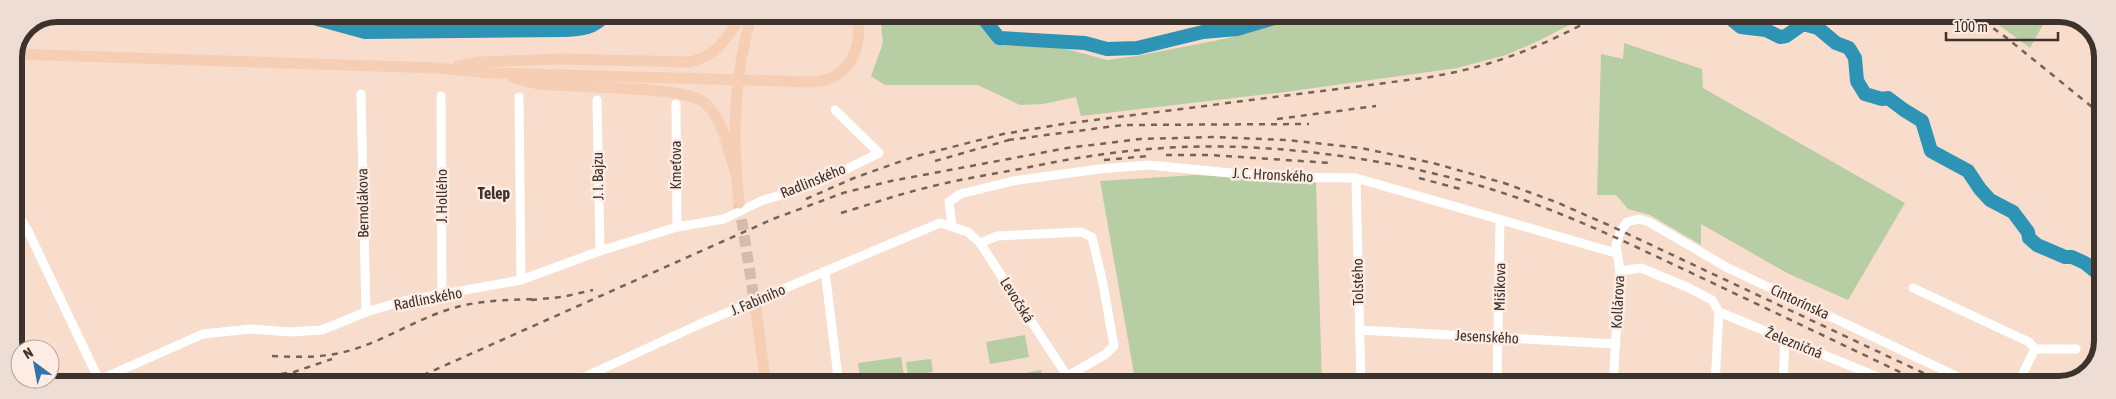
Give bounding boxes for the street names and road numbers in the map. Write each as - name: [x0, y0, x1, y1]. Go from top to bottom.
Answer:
- street label: Kmeťova: [667, 140, 684, 190]
- street label: J. I. Bajzu: [589, 152, 606, 200]
- street label: Radlinského: [778, 160, 848, 201]
- street label: J. C. Hronského: [1232, 164, 1314, 185]
- street label: Bernolákova: [353, 168, 372, 238]
- street label: J. Hollého: [433, 169, 450, 223]
- street label: Tolstého: [1349, 258, 1366, 306]
- street label: Mišíkova: [1491, 263, 1508, 311]
- street label: Levočská: [997, 274, 1038, 325]
- street label: Kollárova: [1608, 275, 1627, 329]
- street label: J. Fabiniho: [728, 280, 788, 319]
- street label: Cintorínska: [1768, 281, 1832, 323]
- street label: Radlinského: [392, 284, 463, 313]
- street label: Železničná: [1763, 323, 1825, 362]
- street label: Jesenského: [1455, 326, 1519, 347]

